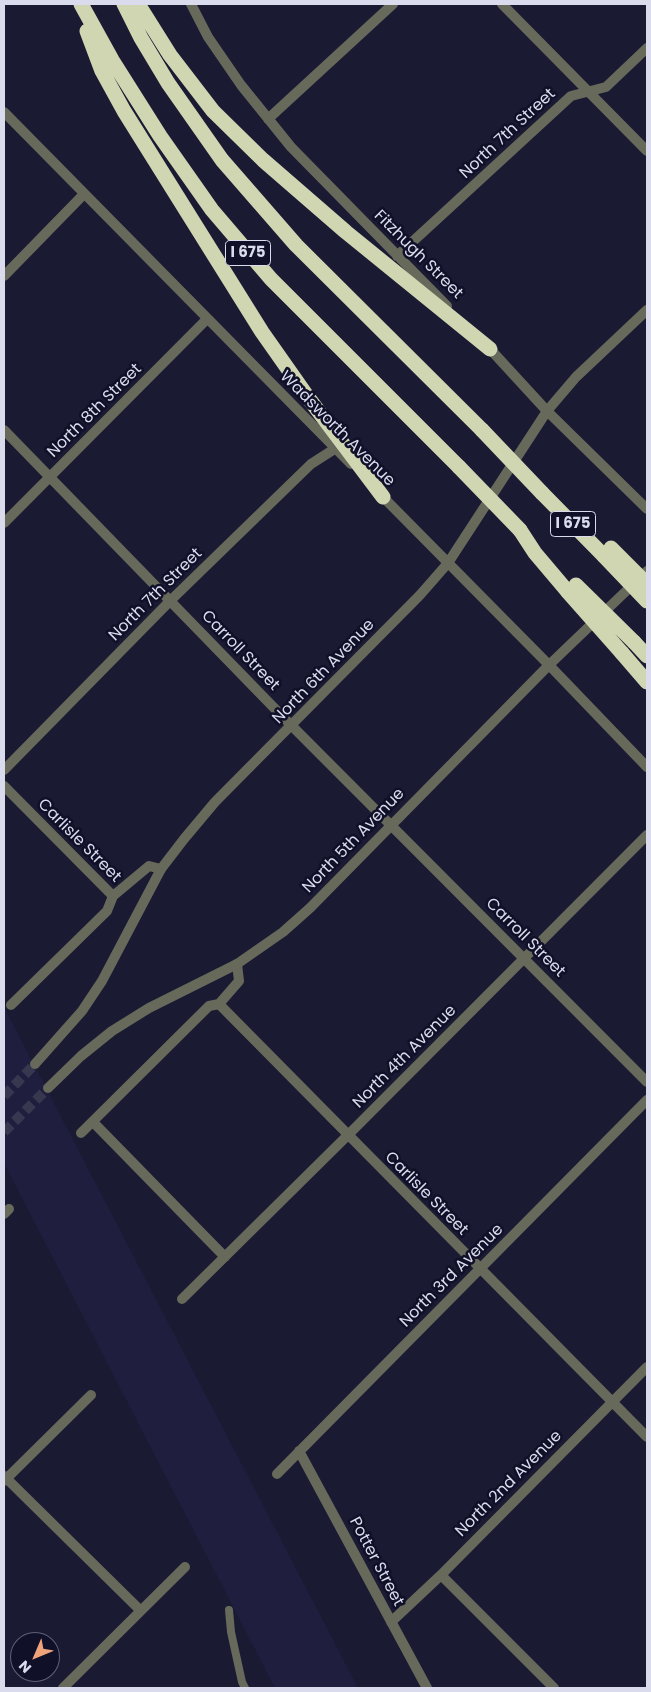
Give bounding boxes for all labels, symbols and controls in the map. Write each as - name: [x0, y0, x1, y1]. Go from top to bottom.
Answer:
- street label: North 7th Street: [456, 85, 560, 183]
- street label: Fitzhugh Street: [370, 207, 466, 303]
- road number: I 675: [226, 240, 270, 266]
- street label: North 8th Street: [44, 360, 146, 462]
- street label: Wadsworth Avenue: [275, 367, 399, 491]
- road number: I 675: [550, 512, 596, 536]
- street label: North 7th Street: [105, 544, 207, 646]
- street label: Carroll Street: [197, 607, 283, 695]
- street label: North 6th Avenue: [269, 616, 379, 728]
- street label: North 5th Avenue: [299, 785, 409, 897]
- street label: Carlisle Street: [33, 795, 125, 887]
- street label: Carroll Street: [481, 894, 569, 982]
- street label: North 4th Avenue: [349, 1001, 461, 1113]
- street label: Carlisle Street: [380, 1148, 472, 1240]
- street label: North 3rd Avenue: [396, 1220, 508, 1332]
- street label: North 2nd Avenue: [452, 1427, 566, 1541]
- street label: Potter Street: [344, 1514, 408, 1610]
- north arrow: [10, 1632, 60, 1682]
- text: N: [14, 1656, 36, 1678]

